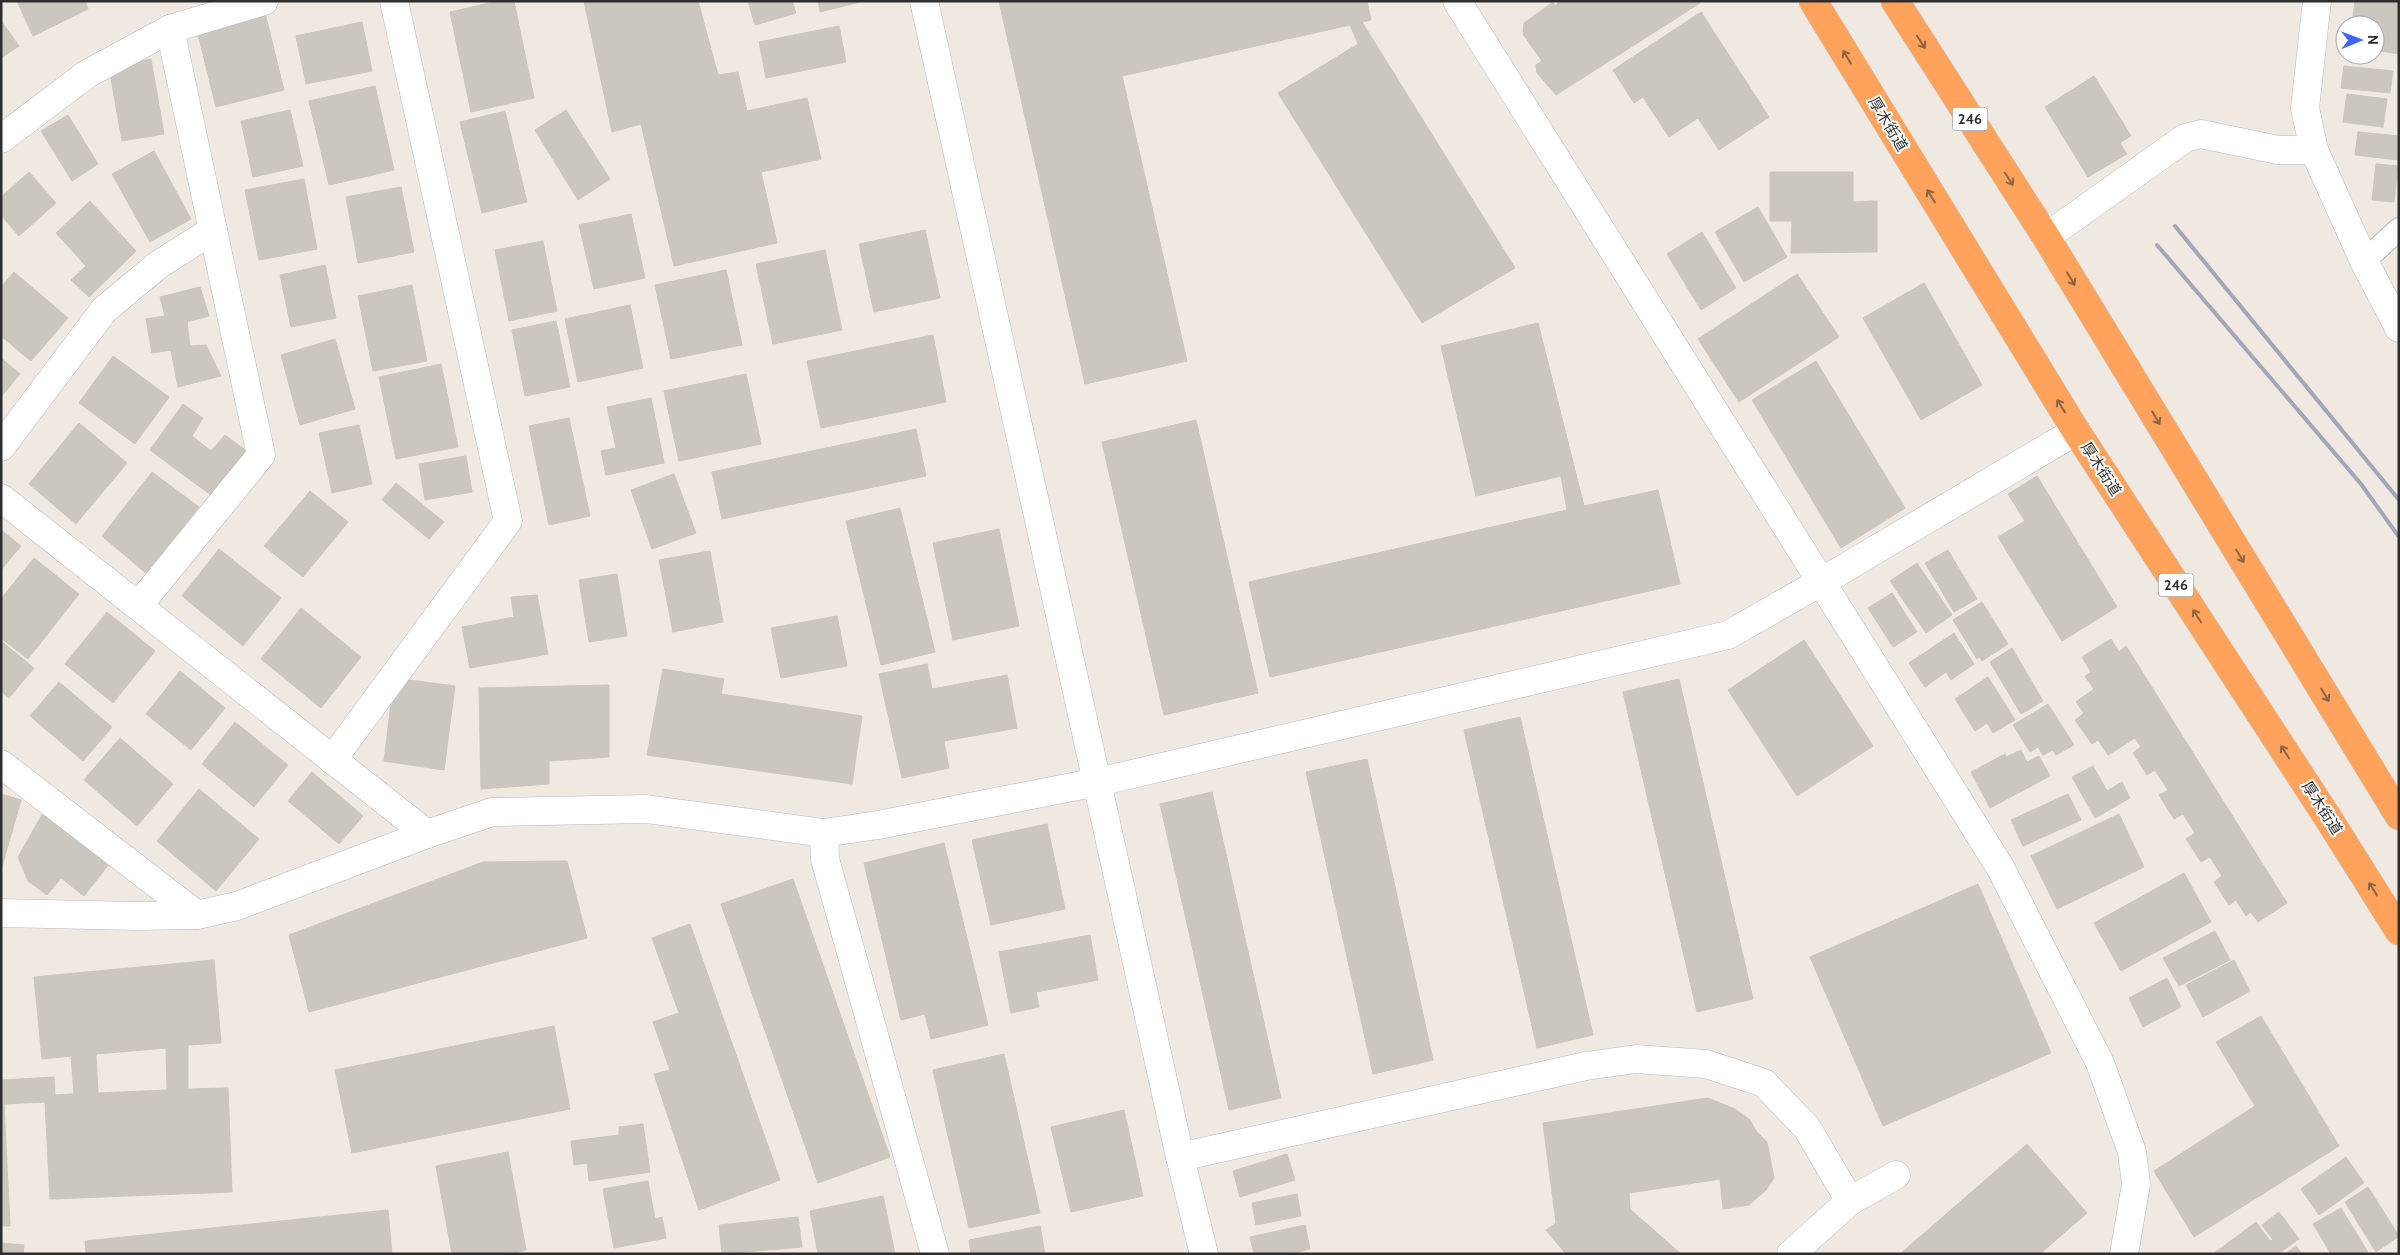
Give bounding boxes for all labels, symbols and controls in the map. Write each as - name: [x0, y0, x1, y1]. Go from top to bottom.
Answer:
- north arrow: [2335, 15, 2385, 65]
- one-way arrow: [1916, 35, 1926, 49]
- text: N: [2364, 35, 2382, 45]
- one-way arrow: [1841, 50, 1852, 64]
- street label: 厚木街道: [1865, 94, 1911, 154]
- road number: 246: [1952, 108, 1988, 130]
- one-way arrow: [2004, 172, 2014, 186]
- one-way arrow: [1926, 189, 1936, 203]
- one-way arrow: [2066, 272, 2077, 286]
- one-way arrow: [2055, 400, 2065, 414]
- one-way arrow: [2151, 410, 2161, 424]
- street label: 厚木街道: [2077, 439, 2125, 499]
- one-way arrow: [2236, 549, 2246, 563]
- road number: 246: [2158, 574, 2194, 596]
- one-way arrow: [2191, 609, 2202, 623]
- one-way arrow: [2320, 688, 2330, 702]
- one-way arrow: [2280, 746, 2290, 760]
- street label: 厚木街道: [2298, 778, 2346, 838]
- one-way arrow: [2367, 883, 2377, 897]

